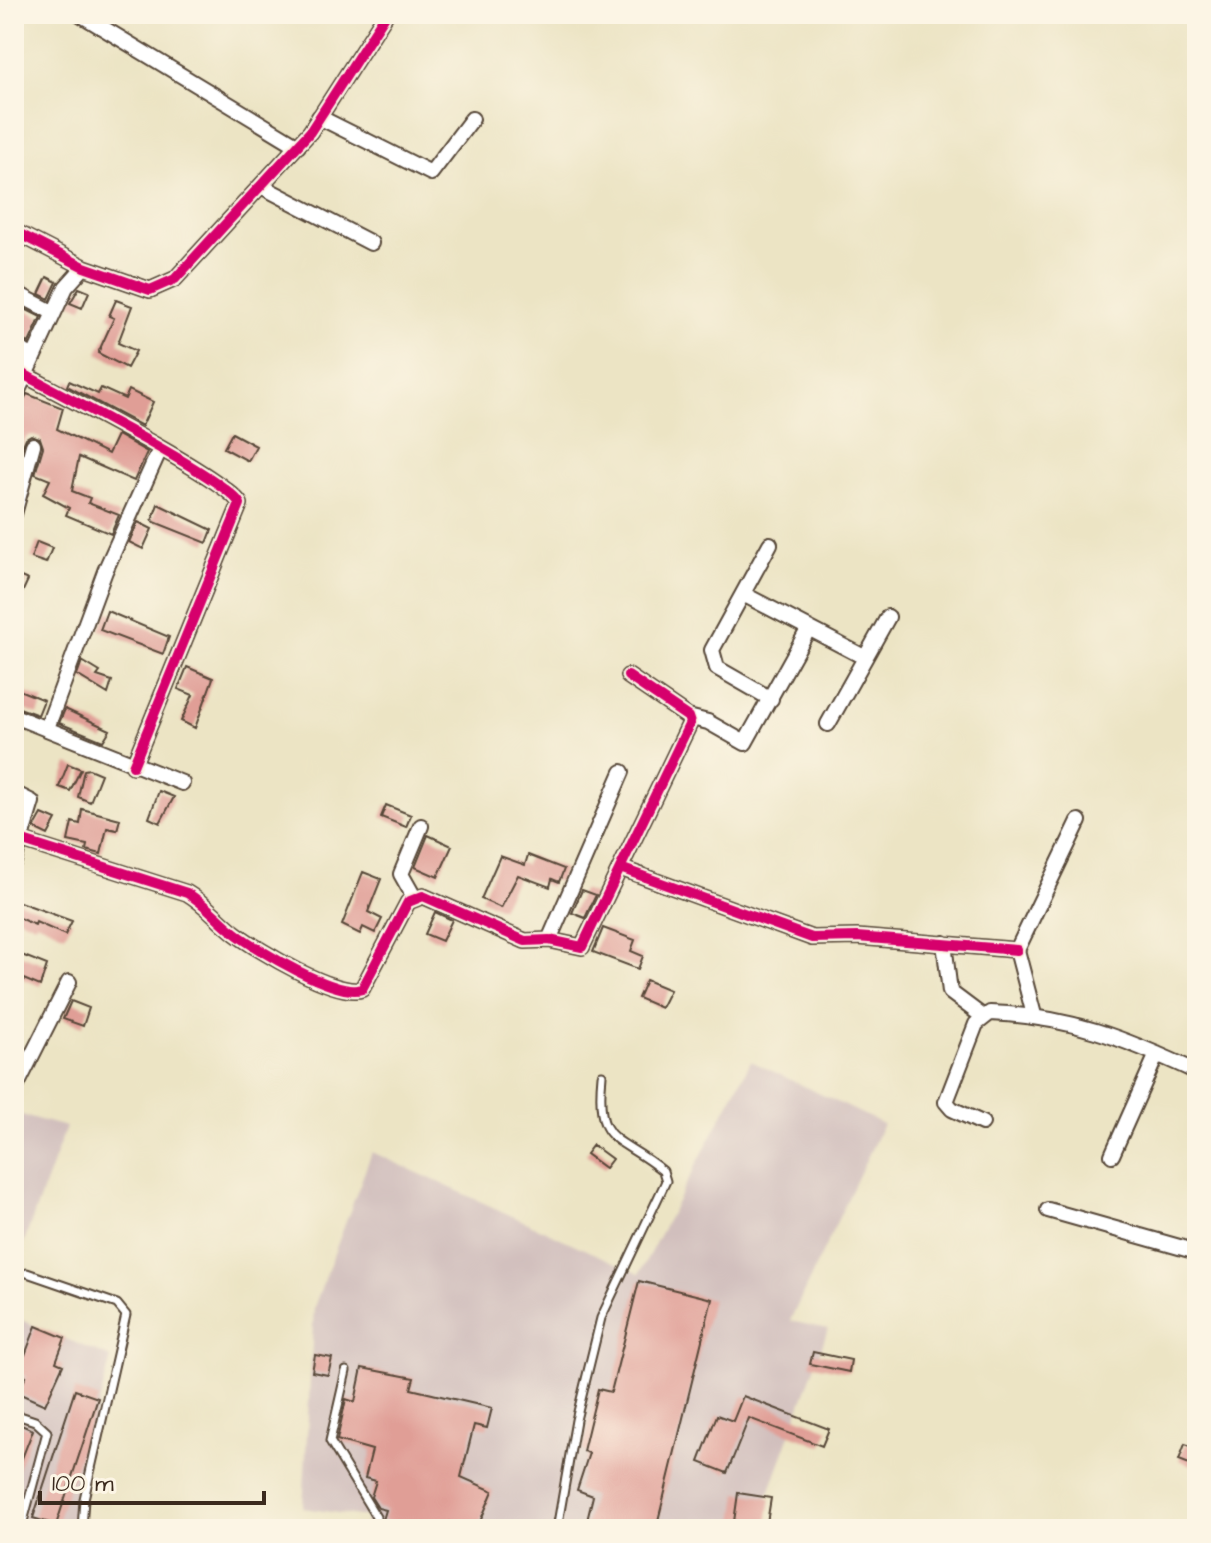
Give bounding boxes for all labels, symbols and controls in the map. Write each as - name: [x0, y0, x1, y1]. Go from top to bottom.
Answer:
- scale bar: [40, 1455, 264, 1505]
- text: 100 m: [52, 1467, 114, 1501]

